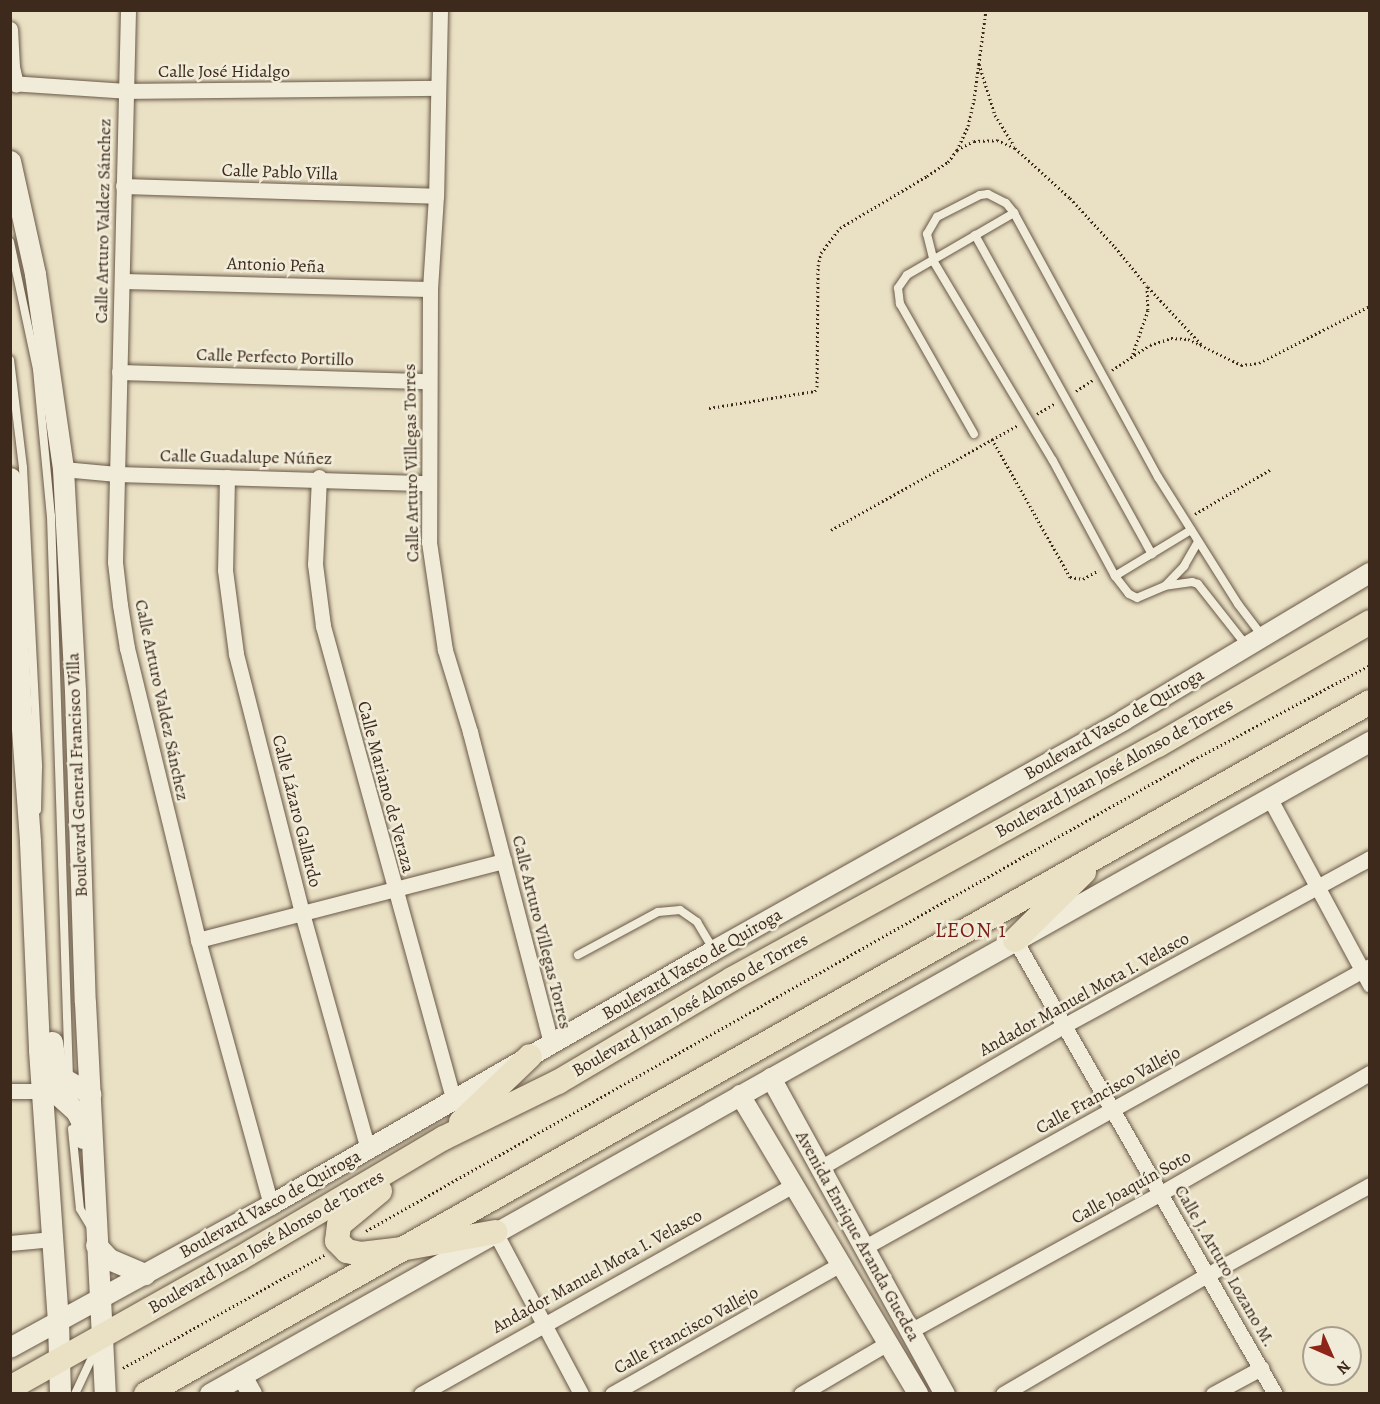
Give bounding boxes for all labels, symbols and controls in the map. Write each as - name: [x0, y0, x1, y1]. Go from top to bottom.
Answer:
- street label: Calle José Hidalgo: [158, 60, 290, 82]
- street label: Calle Arturo Valdez Sánchez: [90, 118, 116, 324]
- street label: Calle Pablo Villa: [221, 159, 339, 185]
- street label: Antonio Peña: [227, 252, 325, 278]
- street label: Calle Perfecto Portillo: [196, 343, 354, 371]
- street label: Calle Arturo Villegas Torres: [398, 364, 424, 562]
- street label: Calle Guadalupe Núñez: [160, 445, 332, 469]
- street label: Calle Arturo Valdez Sánchez: [130, 598, 194, 802]
- street label: Boulevard General Francisco Villa: [62, 652, 92, 898]
- street label: Boulevard Vasco de Quiroga: [1020, 664, 1208, 784]
- street label: Boulevard Juan José Alonso de Torres: [991, 693, 1237, 843]
- street label: Calle Mariano de Veraza: [353, 699, 419, 875]
- street label: Calle Lázaro Gallardo: [268, 733, 326, 889]
- street label: Calle Arturo Villegas Torres: [507, 833, 577, 1031]
- street label: Boulevard Vasco de Quiroga: [598, 904, 786, 1024]
- district label: LEON 1: [935, 917, 1007, 943]
- street label: Andador Manuel Mota I. Velasco: [975, 927, 1193, 1061]
- street label: Boulevard Juan José Alonso de Torres: [568, 928, 812, 1082]
- street label: Calle Francisco Vallejo: [1032, 1041, 1184, 1139]
- street label: Avenida Enrique Aranda Guedea: [791, 1127, 925, 1345]
- street label: Boulevard Vasco de Quiroga: [175, 1145, 365, 1263]
- street label: Calle Joaquín Soto: [1068, 1145, 1194, 1229]
- street label: Boulevard Juan José Alonso de Torres: [144, 1165, 388, 1319]
- street label: Calle J. Arturo Lozano M.: [1170, 1181, 1280, 1351]
- street label: Andador Manuel Mota I. Velasco: [488, 1204, 706, 1338]
- street label: Calle Francisco Vallejo: [610, 1281, 762, 1379]
- north arrow: [1302, 1326, 1362, 1386]
- text: N: [1331, 1355, 1355, 1379]

